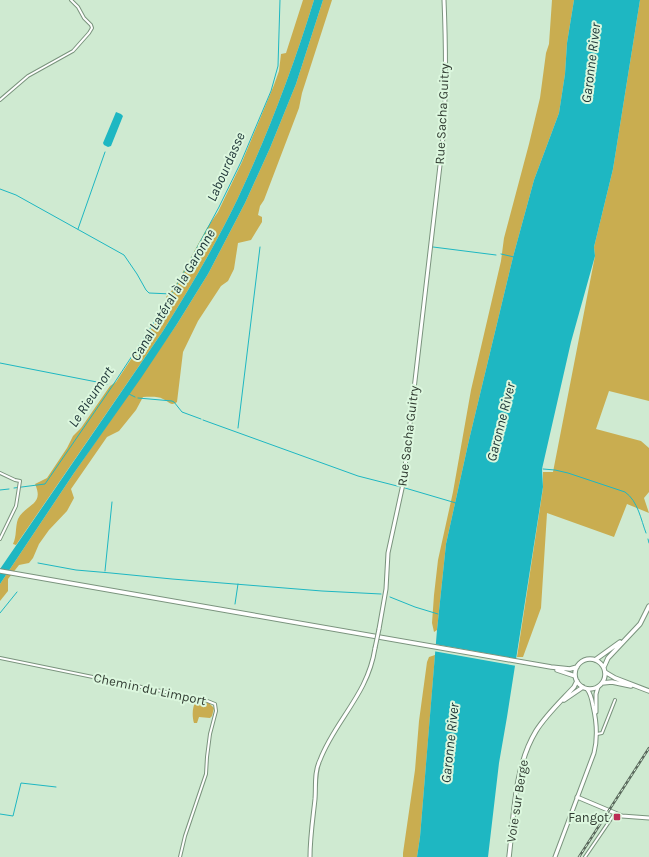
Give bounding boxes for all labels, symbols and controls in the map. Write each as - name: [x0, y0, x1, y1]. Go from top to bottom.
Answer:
- water label: Garonne River: [578, 21, 604, 104]
- street label: Rue Sacha Guitry: [432, 63, 452, 165]
- water label: Labourdasse: [203, 129, 249, 204]
- water label: Canal Latéral à la Garonne: [127, 226, 219, 364]
- water label: Le Rieumort: [65, 363, 118, 430]
- water label: Garonne River: [483, 380, 519, 463]
- street label: Rue Sacha Guitry: [394, 385, 422, 487]
- street label: Chemin du Limport: [92, 670, 208, 708]
- water label: Garonne River: [437, 701, 463, 784]
- street label: Voie sur Berge: [503, 758, 531, 843]
- place label: Fangot: [568, 810, 609, 825]
- marker: Fangot: [612, 812, 622, 822]

